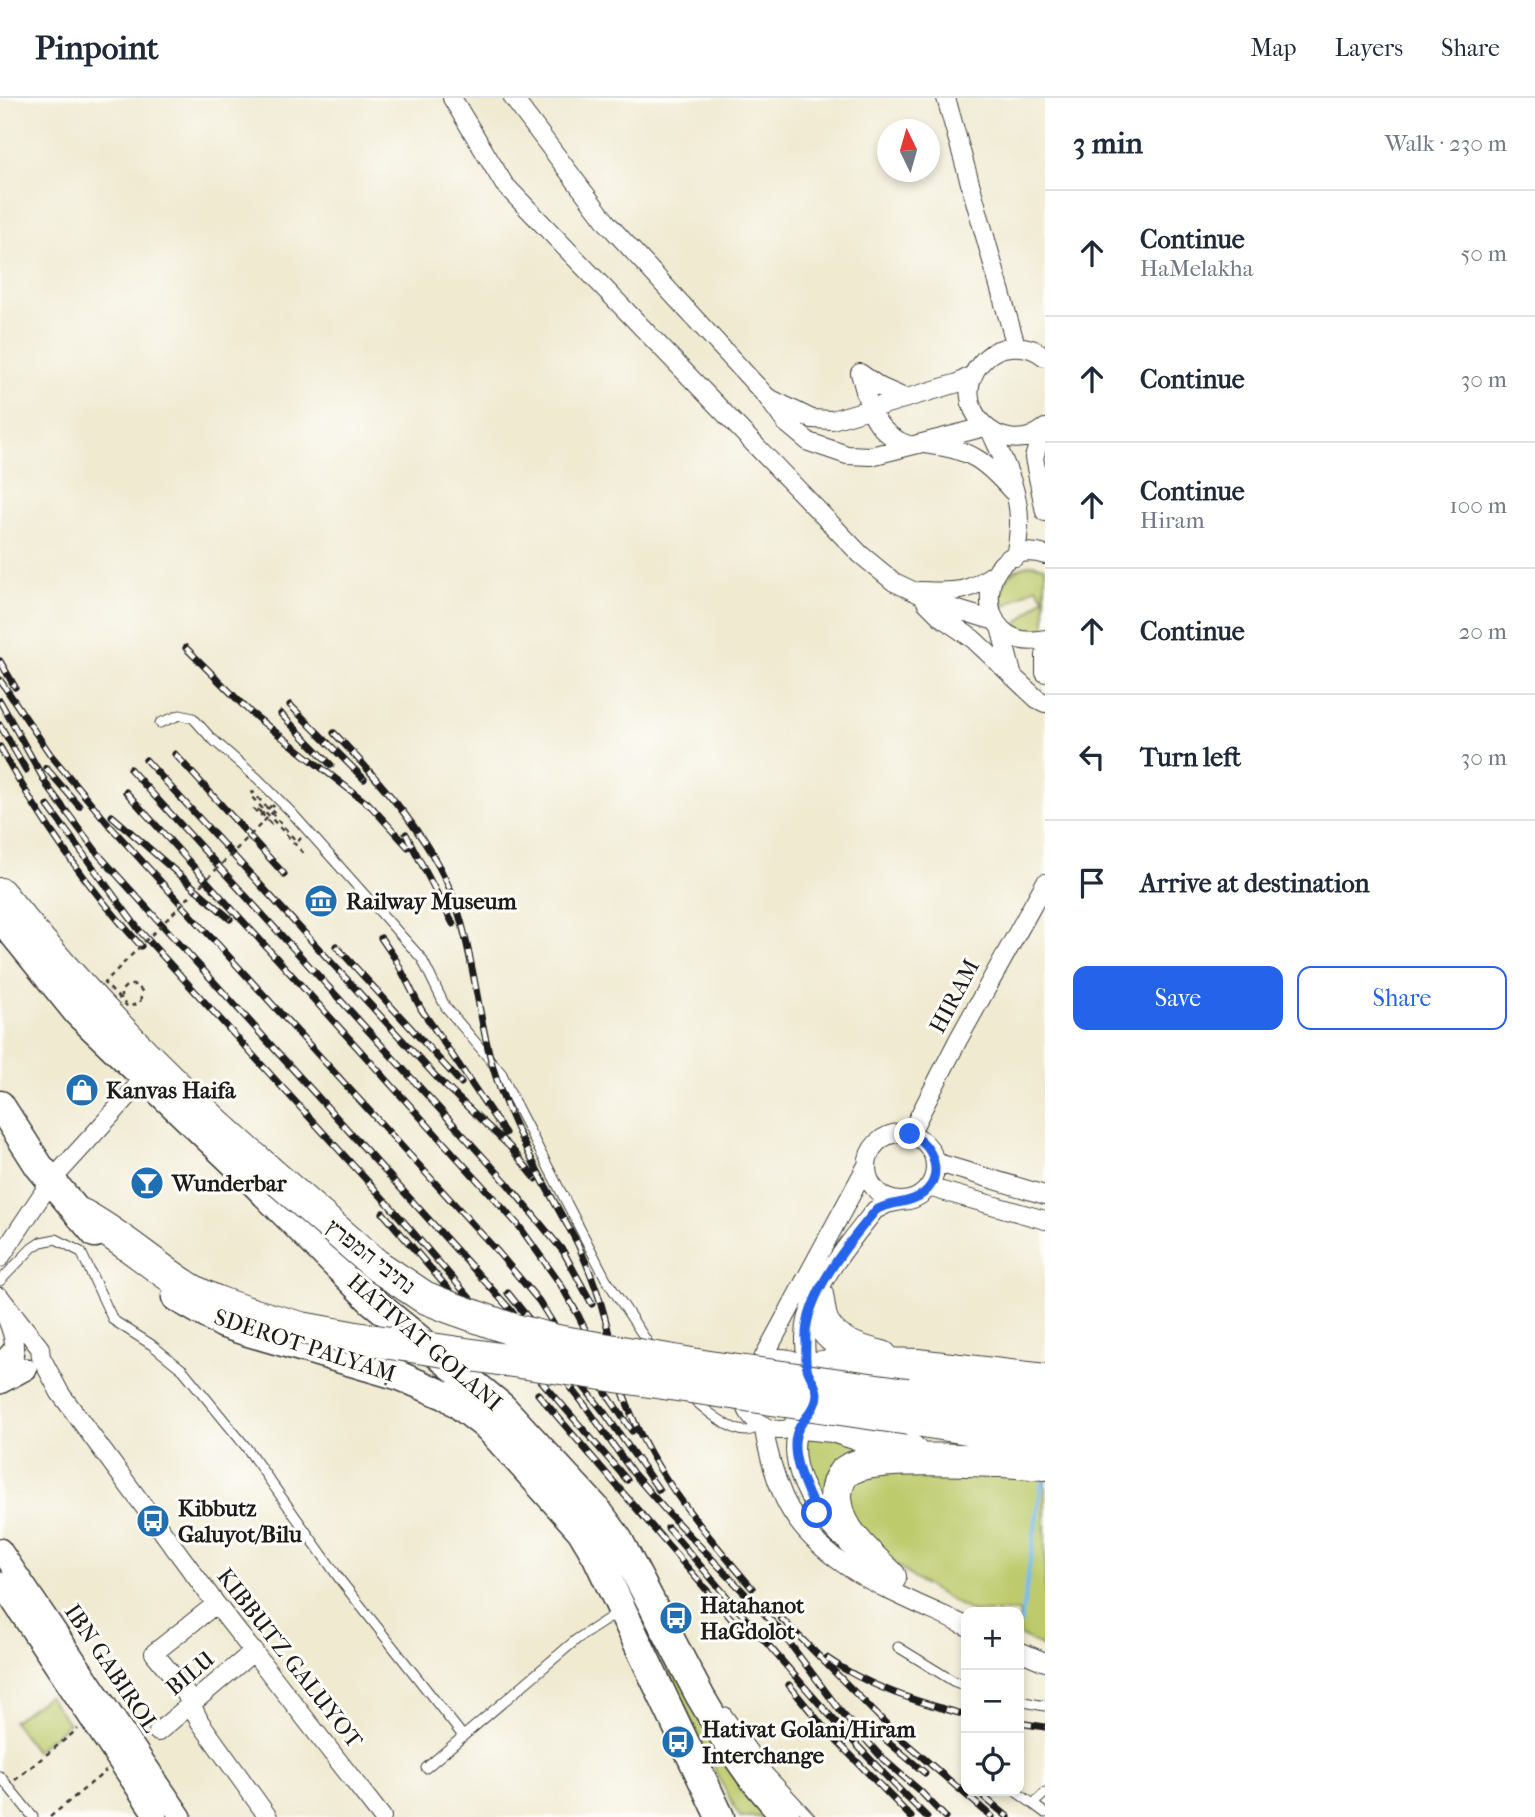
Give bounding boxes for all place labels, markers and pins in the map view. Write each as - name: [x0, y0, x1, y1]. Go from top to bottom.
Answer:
- museum icon: Railway Museum: [302, 882, 340, 920]
- place label: Railway Museum: [346, 888, 518, 915]
- shop icon: Kanvas Haifa: [63, 1071, 101, 1109]
- place label: Kanvas Haifa: [106, 1077, 237, 1104]
- bar icon: Wunderbar: [128, 1164, 166, 1202]
- place label: Wunderbar: [171, 1170, 288, 1197]
- place label: Kibbutz Galuyot/Bilu: [178, 1495, 303, 1548]
- bus stop icon: Kibbutz Galuyot/Bilu: [134, 1502, 172, 1540]
- place label: Hatahanot HaGdolot: [700, 1592, 805, 1645]
- bus stop icon: Hatahanot HaGdolot: [657, 1599, 695, 1637]
- place label: Hativat Golani/Hiram Interchange: [702, 1716, 916, 1769]
- bus stop icon: Hativat Golani/Hiram Interchange: [659, 1723, 697, 1761]

